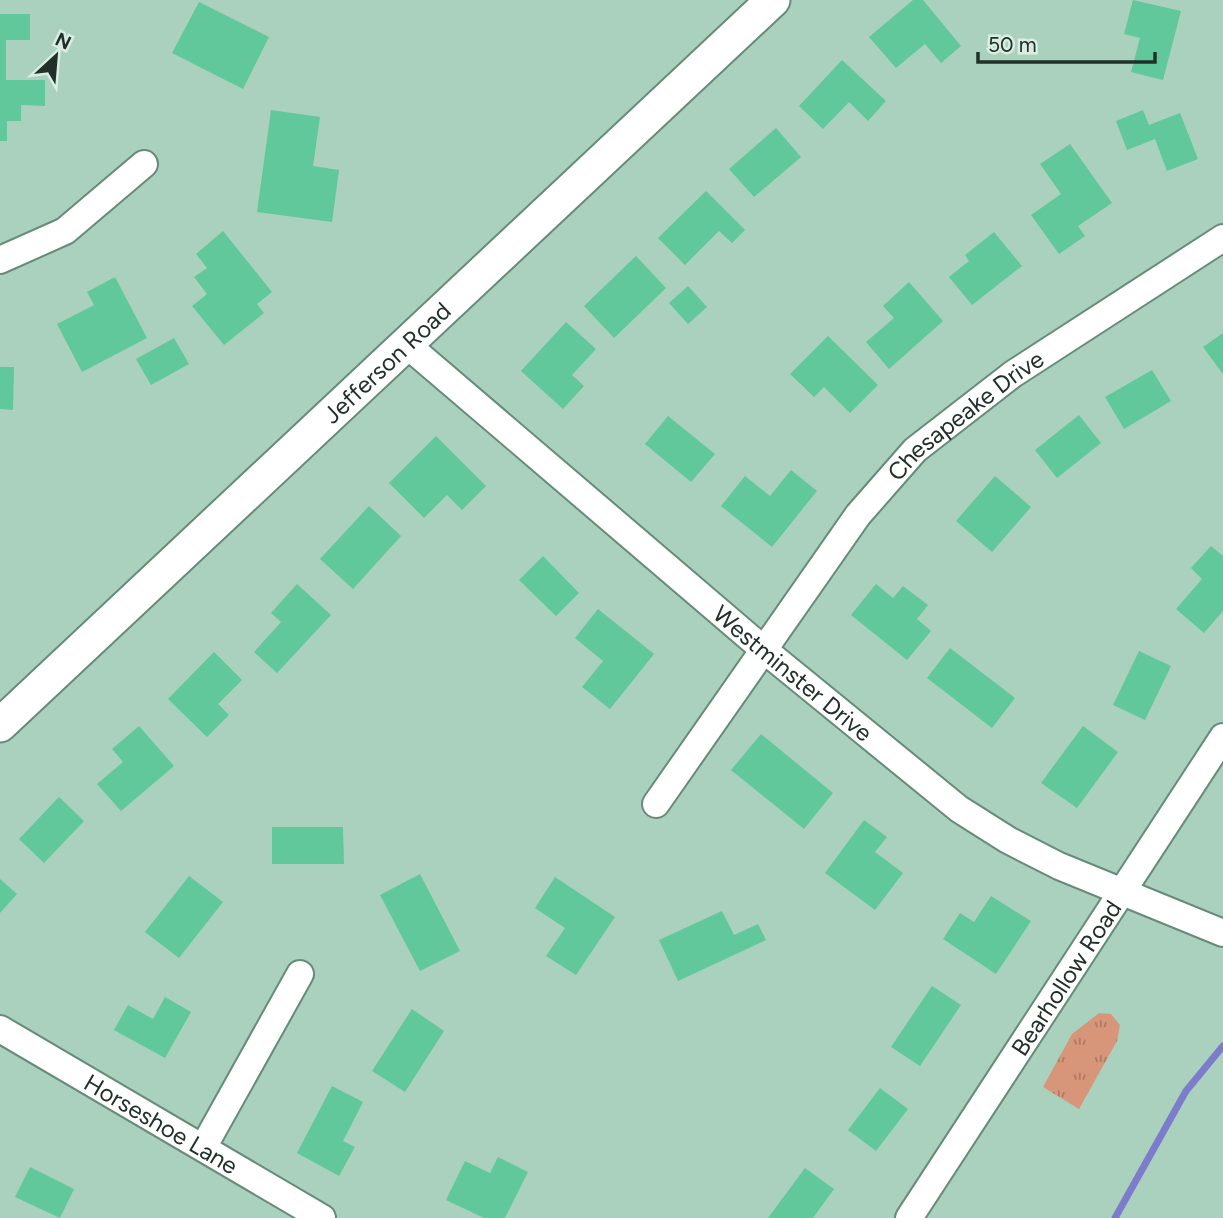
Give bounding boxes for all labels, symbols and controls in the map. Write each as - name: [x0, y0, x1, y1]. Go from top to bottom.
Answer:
- north arrow: [21, 21, 91, 91]
- scale bar: [978, 21, 1155, 65]
- text: N: [52, 28, 75, 55]
- text: 50 m: [988, 32, 1037, 57]
- street label: Jefferson Road: [317, 296, 456, 429]
- street label: Chesapeake Drive: [881, 344, 1049, 486]
- street label: Westminster Drive: [708, 599, 879, 747]
- street label: Bearhollow Road: [1005, 895, 1127, 1061]
- street label: Horseshoe Lane: [79, 1067, 243, 1180]

